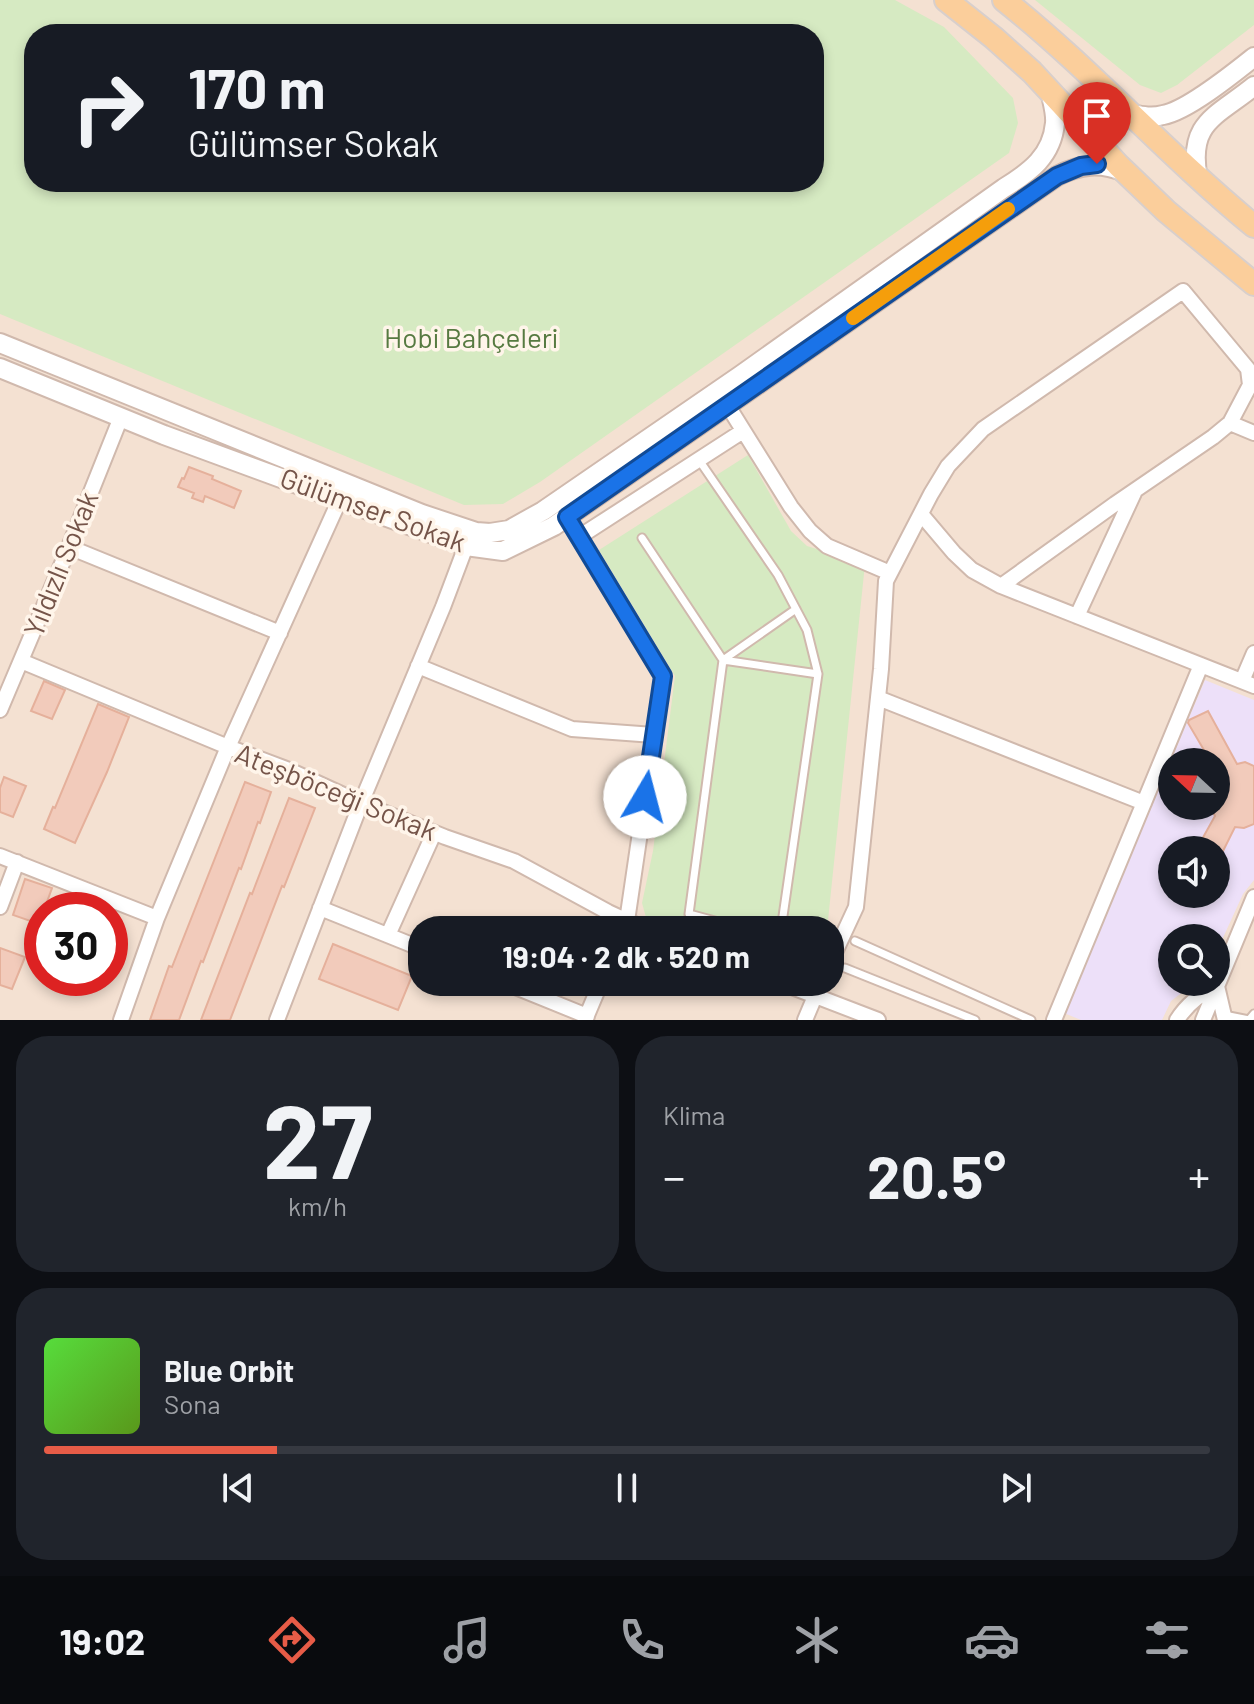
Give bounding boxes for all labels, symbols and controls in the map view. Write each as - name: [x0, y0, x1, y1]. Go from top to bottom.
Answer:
- text: 170 m: [188, 53, 325, 120]
- icon: right: [56, 56, 160, 160]
- pin: [1063, 82, 1131, 164]
- icon: arrive: [1075, 94, 1119, 138]
- text: Gülümser Sokak: [188, 121, 439, 164]
- park label: Hobi Bahçeleri: [384, 320, 558, 354]
- street label: Gülümser Sokak: [276, 460, 471, 558]
- street label: Yıldızlı Sokak: [16, 486, 105, 641]
- street label: Ateşböceği Sokak: [231, 735, 442, 847]
- north arrow: [1158, 748, 1230, 820]
- map controls: [1158, 748, 1230, 996]
- position arrow: [603, 755, 687, 839]
- button: sound: [1158, 836, 1230, 908]
- speed limit sign: 30: [24, 892, 128, 996]
- button: search: [1158, 924, 1230, 996]
- text: 19:04 · 2 dk · 520 m: [502, 938, 750, 974]
- text: 27: [263, 1075, 372, 1200]
- text: Klima: [663, 1099, 725, 1130]
- text: 20.5°: [867, 1139, 1006, 1211]
- text: −: [663, 1149, 685, 1202]
- text: +: [1188, 1149, 1210, 1202]
- text: km/h: [288, 1190, 347, 1221]
- text: Blue Orbit: [164, 1352, 294, 1388]
- text: Sona: [164, 1388, 221, 1419]
- icon: previous: [216, 1466, 260, 1510]
- icon: pause: [605, 1466, 649, 1510]
- icon: next: [994, 1466, 1038, 1510]
- icon: directions: [264, 1612, 320, 1668]
- icon: music: [439, 1612, 495, 1668]
- icon: phone: [614, 1612, 670, 1668]
- icon: climate: [789, 1612, 845, 1668]
- icon: car: [964, 1612, 1020, 1668]
- icon: filters: [1139, 1612, 1195, 1668]
- text: 19:02: [59, 1619, 145, 1662]

